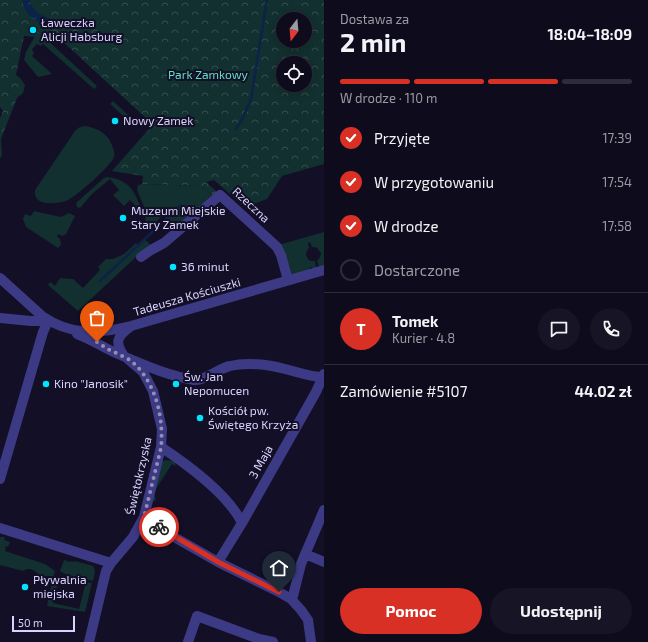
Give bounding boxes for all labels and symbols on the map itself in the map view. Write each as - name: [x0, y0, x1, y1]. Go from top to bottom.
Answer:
- north arrow: [276, 12, 312, 48]
- place label: Ławeczka Alicji Habsburg: [41, 15, 123, 44]
- marker: Ławeczka Alicji Habsburg: [28, 25, 38, 35]
- park label: Park Zamkowy: [168, 67, 249, 81]
- place label: Nowy Zamek: [123, 113, 193, 127]
- marker: Nowy Zamek: [110, 116, 120, 126]
- street label: Rzeczna: [230, 184, 273, 225]
- place label: Muzeum Miejskie Stary Zamek: [131, 203, 226, 231]
- marker: Muzeum Miejskie Stary Zamek: [118, 213, 128, 223]
- place label: 36 minut: [181, 259, 230, 273]
- marker: 36 minut: [168, 262, 178, 272]
- street label: Tadeusza Kościuszki: [131, 274, 242, 318]
- pin: [80, 301, 114, 342]
- place label: Św. Jan Nepomucen: [184, 369, 249, 397]
- place label: Kino "Janosik": [54, 376, 128, 390]
- marker: Kino "Janosik": [41, 379, 51, 389]
- marker: Św. Jan Nepomucen: [171, 379, 181, 389]
- place label: Kościół pw. Świętego Krzyża: [208, 403, 298, 431]
- marker: Kościół pw. Świętego Krzyża: [195, 413, 205, 423]
- street label: Świętokrzyska: [122, 435, 154, 516]
- street label: 3 Maja: [245, 442, 276, 481]
- courier: [139, 507, 179, 547]
- pin: [262, 551, 296, 592]
- place label: Pływalnia miejska: [33, 572, 87, 601]
- marker: Pływalnia miejska: [20, 582, 30, 592]
- scale bar: [12, 614, 75, 633]

